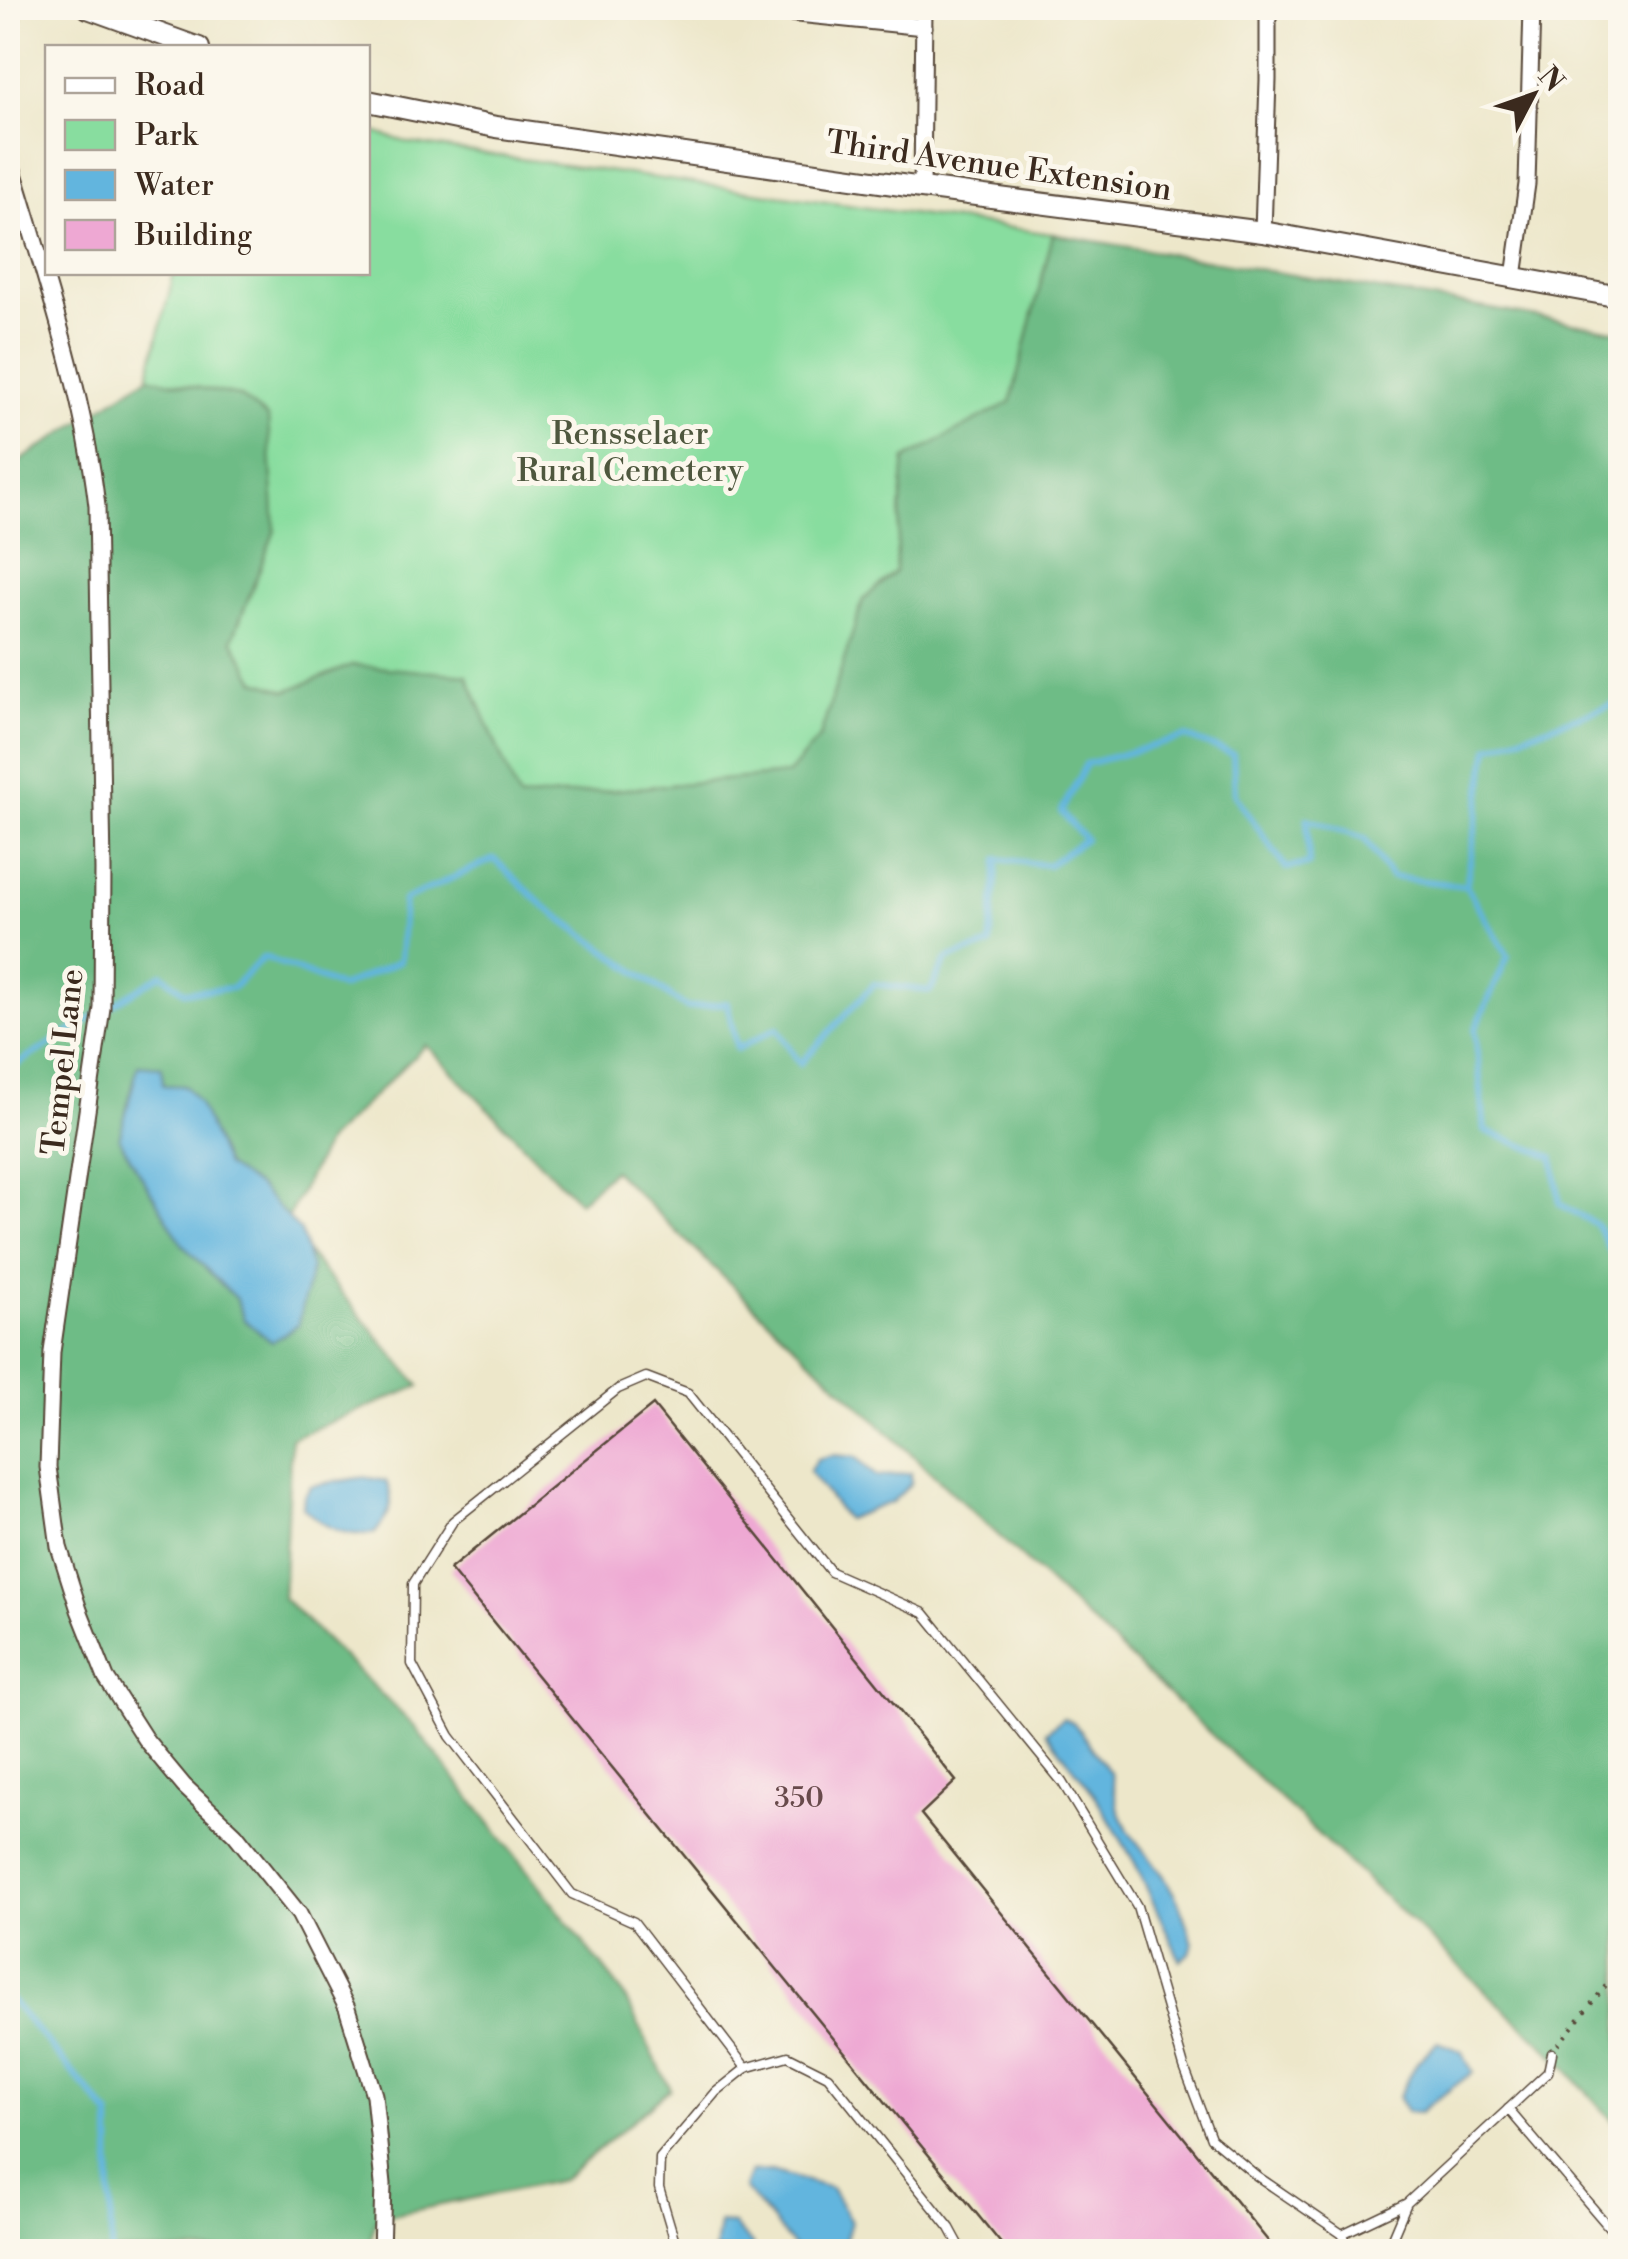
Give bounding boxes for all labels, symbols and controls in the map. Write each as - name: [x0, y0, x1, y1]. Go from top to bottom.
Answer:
- legend: [45, 45, 370, 275]
- north arrow: [1483, 45, 1583, 145]
- text: N: [1530, 60, 1571, 99]
- text: Road: [135, 67, 205, 105]
- text: Park: [135, 117, 199, 155]
- street label: Third Avenue Extension: [824, 122, 1174, 210]
- text: Water: [134, 167, 214, 205]
- text: Building: [134, 217, 253, 255]
- park label: Rensselaer Rural Cemetery: [517, 414, 744, 491]
- street label: Tempel Lane: [33, 967, 93, 1157]
- house number: 350: [774, 1781, 824, 1816]

